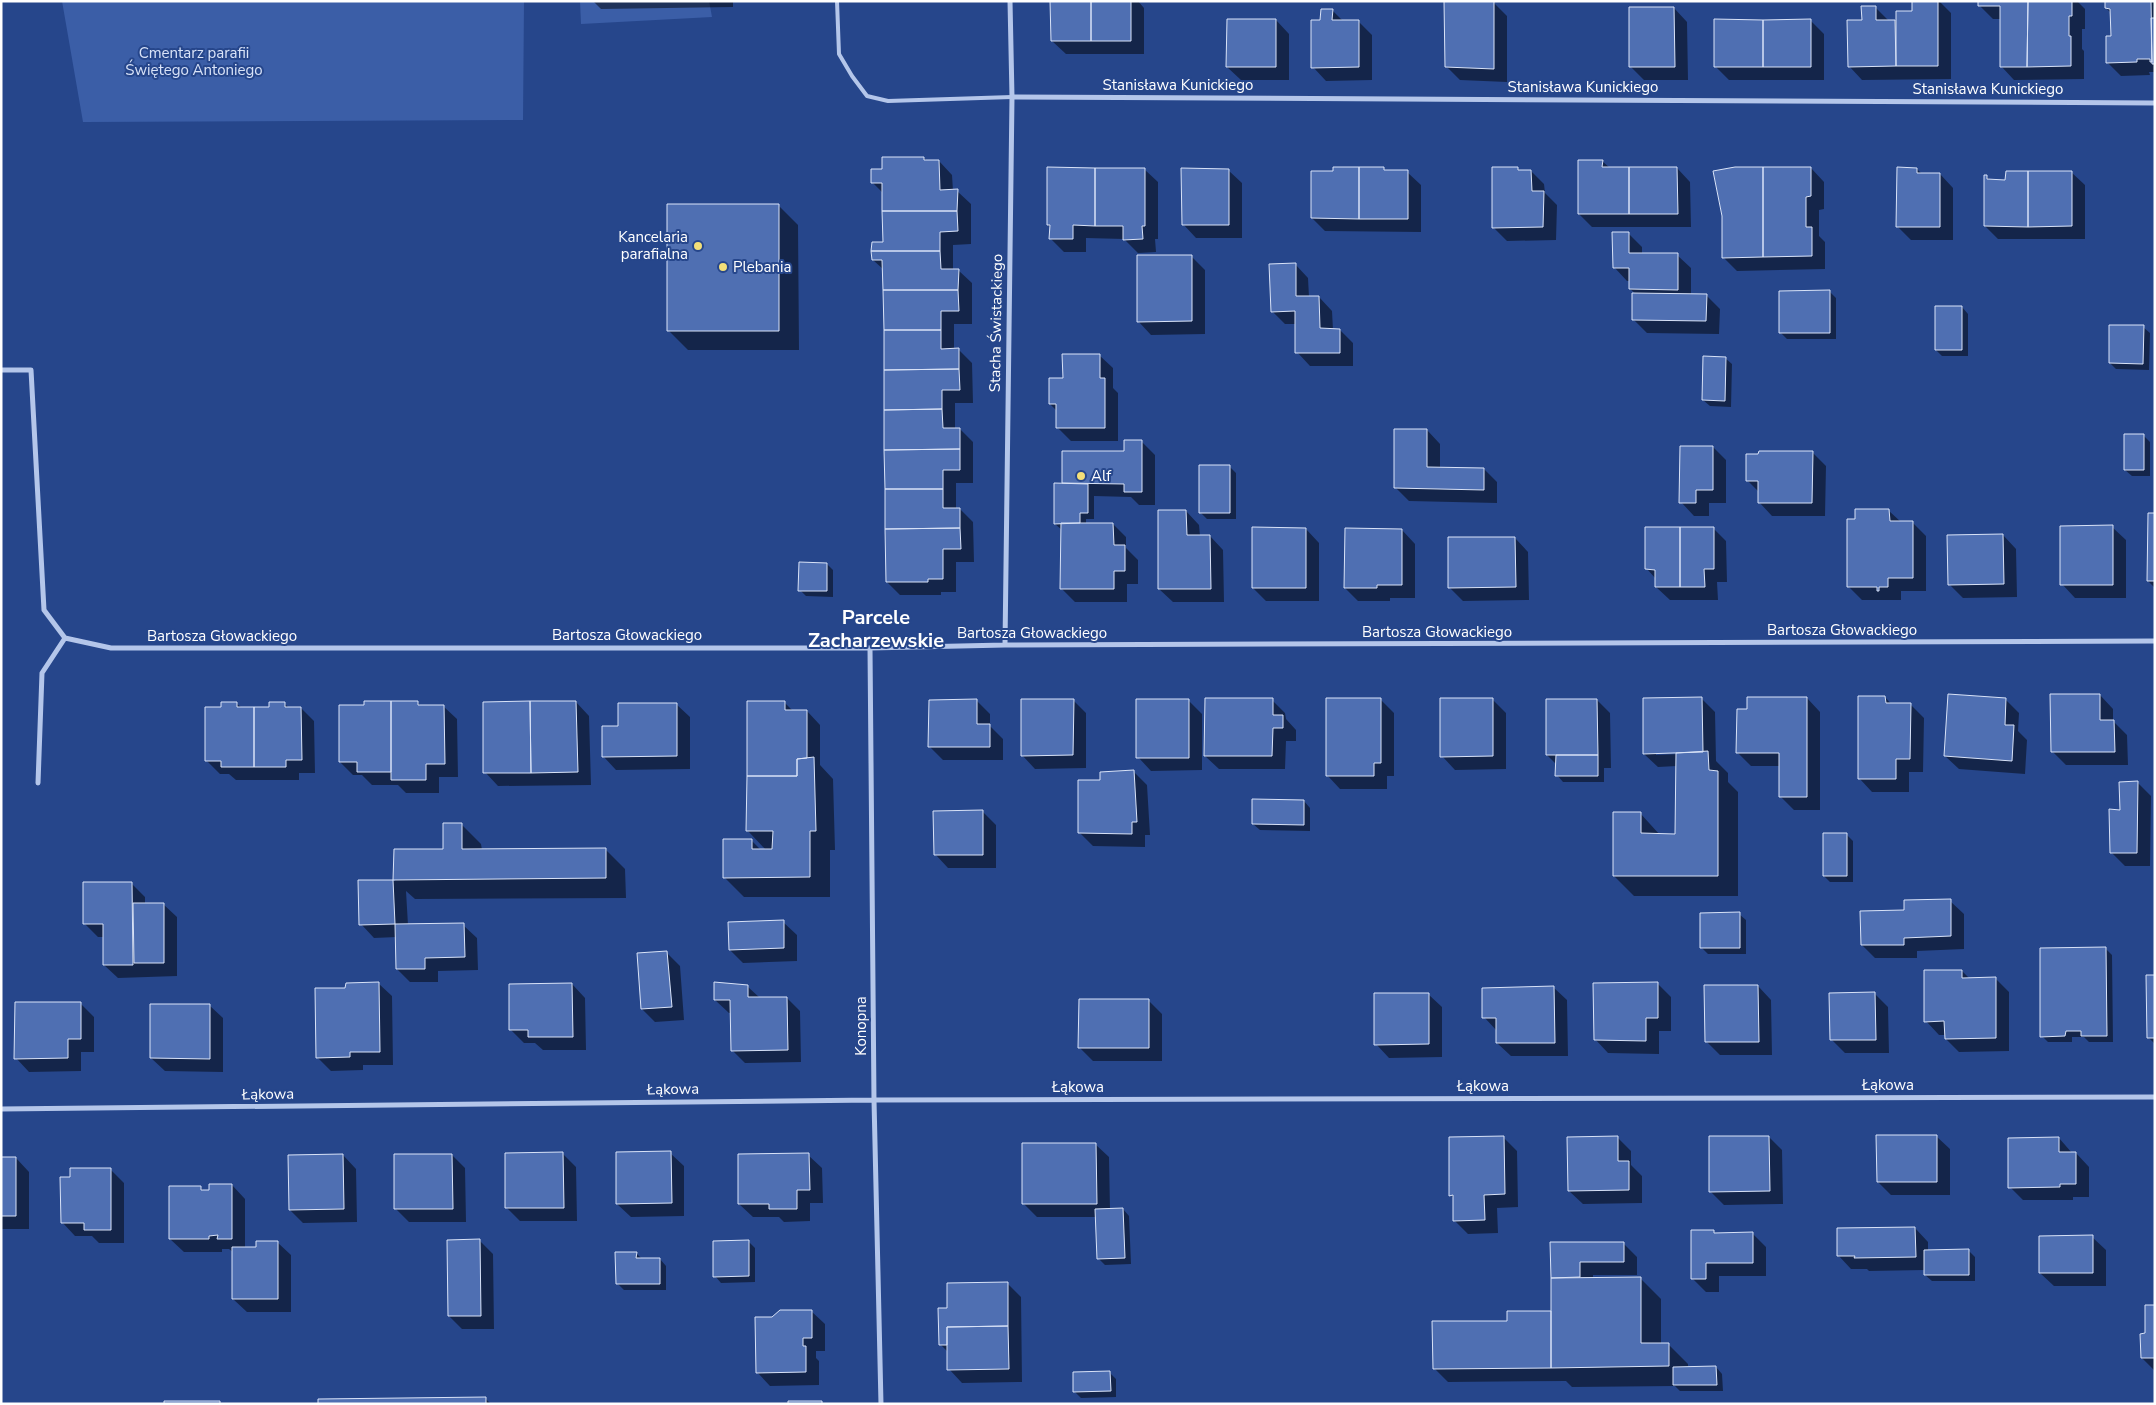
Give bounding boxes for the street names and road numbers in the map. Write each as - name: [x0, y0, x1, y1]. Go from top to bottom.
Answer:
- street label: Stanisława Kunickiego: [1103, 75, 1253, 95]
- street label: Stanisława Kunickiego: [1508, 77, 1658, 97]
- street label: Stanisława Kunickiego: [1913, 79, 2063, 99]
- street label: Stacha Świstackiego: [984, 254, 1007, 392]
- street label: Bartosza Głowackiego: [1767, 620, 1917, 640]
- street label: Bartosza Głowackiego: [1362, 622, 1512, 642]
- street label: Bartosza Głowackiego: [957, 623, 1107, 643]
- street label: Bartosza Głowackiego: [552, 625, 702, 645]
- street label: Bartosza Głowackiego: [147, 626, 297, 646]
- street label: Konopna: [851, 996, 871, 1056]
- street label: Łąkowa: [1861, 1075, 1914, 1095]
- street label: Łąkowa: [1456, 1076, 1509, 1096]
- street label: Łąkowa: [1051, 1077, 1104, 1097]
- street label: Łąkowa: [646, 1079, 699, 1099]
- street label: Łąkowa: [241, 1084, 294, 1104]

